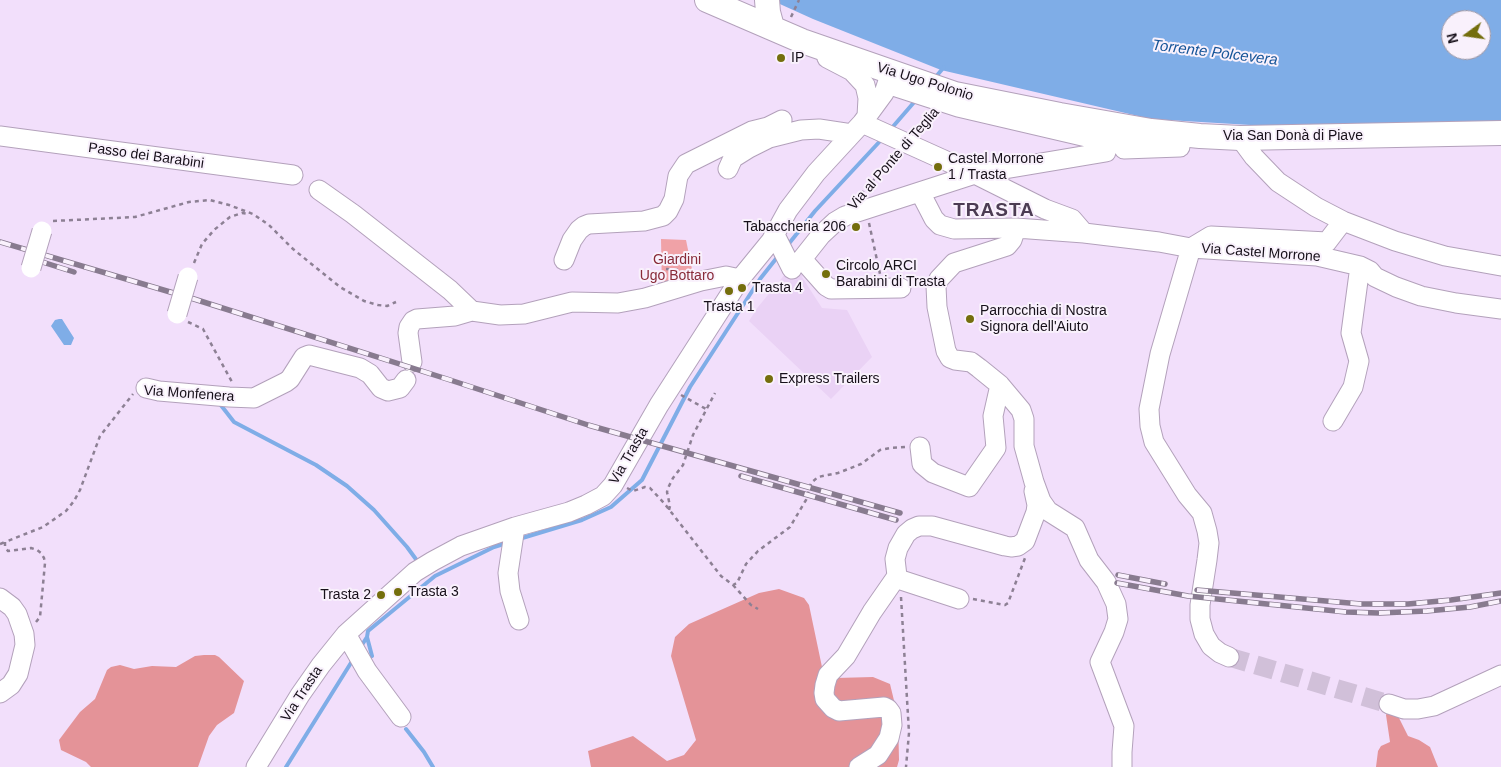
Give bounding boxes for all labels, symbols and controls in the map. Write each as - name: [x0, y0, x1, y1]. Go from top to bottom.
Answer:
- north arrow: [1441, 10, 1491, 60]
- text: N: [1443, 32, 1461, 45]
- water label: Torrente Polcevera: [1151, 36, 1279, 70]
- place label: IP: [791, 50, 804, 66]
- marker: IP: [775, 52, 787, 64]
- street label: Via Ugo Polonio: [875, 59, 975, 105]
- street label: Via al Ponte di Teglia: [845, 104, 943, 214]
- street label: Via San Donà di Piave: [1223, 128, 1363, 144]
- street label: Passo dei Barabini: [87, 140, 205, 172]
- place label: Castel Morrone 1 / Trasta: [948, 151, 1044, 184]
- marker: Castel Morrone 1 / Trasta: [932, 161, 944, 173]
- district label: TRASTA: [952, 200, 1036, 222]
- place label: Tabaccheria 206: [743, 219, 846, 235]
- marker: Tabaccheria 206: [850, 221, 862, 233]
- street label: Via Castel Morrone: [1201, 240, 1321, 266]
- park label: Giardini Ugo Bottaro: [640, 252, 714, 284]
- place label: Circolo ARCI Barabini di Trasta: [836, 258, 945, 290]
- marker: Circolo ARCI Barabini di Trasta: [820, 268, 832, 280]
- place label: Trasta 4: [752, 280, 803, 296]
- marker: Trasta 4: [736, 282, 748, 294]
- marker: Trasta 1: [723, 285, 735, 297]
- place label: Trasta 1: [704, 299, 754, 315]
- place label: Parrocchia di Nostra Signora dell'Aiuto: [980, 303, 1107, 336]
- marker: Parrocchia di Nostra Signora dell'Aiuto: [964, 313, 976, 325]
- place label: Express Trailers: [779, 371, 880, 387]
- marker: Express Trailers: [763, 373, 775, 385]
- street label: Via Monfenera: [143, 382, 235, 406]
- street label: Via Trasta: [606, 425, 652, 487]
- place label: Trasta 3: [408, 584, 459, 600]
- marker: Trasta 3: [392, 586, 404, 598]
- place label: Trasta 2: [320, 587, 371, 603]
- marker: Trasta 2: [375, 589, 387, 601]
- street label: Via Trasta: [278, 663, 326, 725]

